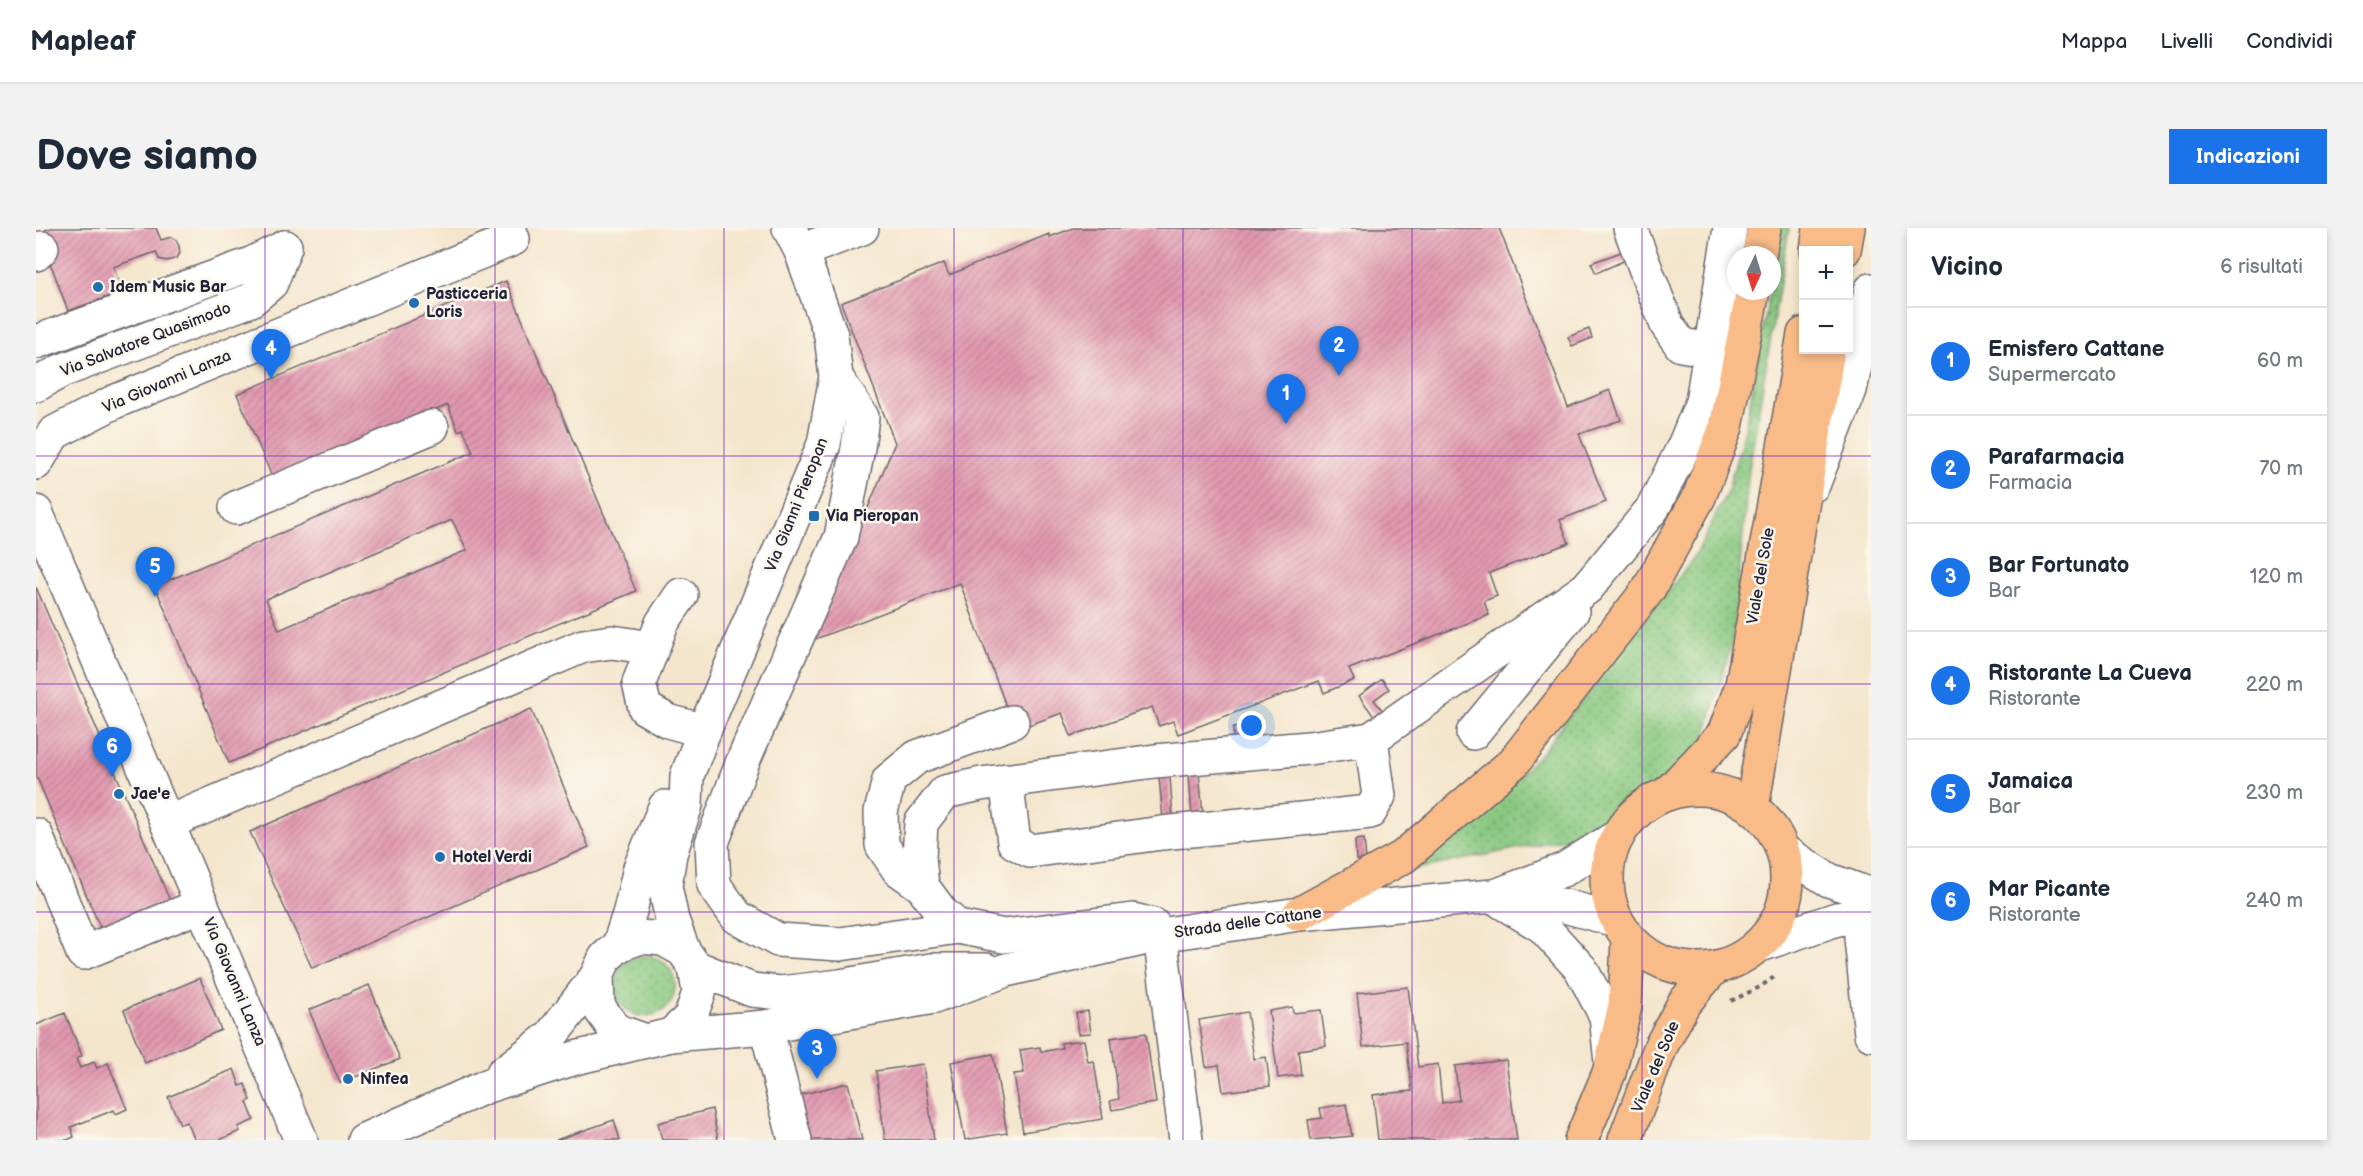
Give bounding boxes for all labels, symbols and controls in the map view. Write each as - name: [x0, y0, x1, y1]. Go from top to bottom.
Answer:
- text: Mapleaf: [30, 25, 136, 58]
- text: Mappa: [2061, 29, 2127, 54]
- text: Livelli: [2160, 29, 2213, 54]
- text: Condividi: [2246, 29, 2333, 54]
- button: Indicazioni: [2169, 129, 2327, 184]
- text: Dove siamo: [36, 131, 258, 182]
- north arrow: [1727, 246, 1781, 300]
- map controls: [1799, 246, 1853, 354]
- button: +: [1799, 246, 1853, 300]
- text: Vicino: [1931, 252, 2003, 283]
- text: 6 risultati: [2220, 255, 2303, 279]
- place label: Idem Music Bar: [110, 278, 227, 297]
- marker: Idem Music Bar: [91, 280, 105, 294]
- place label: Pasticceria Loris: [426, 285, 508, 322]
- marker: Pasticceria Loris: [407, 296, 421, 310]
- street label: Via Salvatore Quasimodo: [58, 299, 234, 381]
- button: −: [1799, 300, 1853, 354]
- pin: 2: [1320, 326, 1358, 376]
- pin: 4: [252, 330, 290, 379]
- text: Emisfero Cattane: [1988, 336, 2164, 363]
- street label: Via Giovanni Lanza: [100, 346, 234, 418]
- text: 1: [1946, 349, 1955, 373]
- text: 60 m: [2257, 349, 2303, 373]
- text: Supermercato: [1988, 363, 2116, 387]
- pin: 1: [1266, 374, 1306, 424]
- street label: Via Gianni Pieropan: [761, 435, 833, 575]
- text: Parafarmacia: [1988, 444, 2125, 471]
- text: 2: [1945, 457, 1956, 481]
- text: 70 m: [2259, 457, 2303, 481]
- text: Farmacia: [1988, 471, 2072, 495]
- place label: Via Pieropan: [826, 507, 919, 526]
- marker: Via Pieropan: [807, 509, 821, 523]
- street label: Viale del Sole: [1743, 526, 1779, 626]
- pin: 5: [136, 548, 174, 597]
- text: Bar Fortunato: [1988, 552, 2129, 579]
- text: 3: [1945, 565, 1956, 589]
- text: 120 m: [2250, 565, 2303, 589]
- text: Bar: [1988, 579, 2020, 603]
- text: Ristorante La Cueva: [1988, 660, 2192, 687]
- text: 4: [1945, 673, 1956, 697]
- text: 220 m: [2246, 673, 2303, 697]
- text: Ristorante: [1988, 687, 2081, 711]
- your location: [1237, 711, 1266, 740]
- pin: 6: [92, 728, 132, 777]
- text: Jamaica: [1988, 768, 2073, 795]
- text: 5: [1945, 781, 1956, 805]
- text: 230 m: [2246, 781, 2303, 805]
- place label: Jae'e: [131, 785, 170, 804]
- marker: Jae'e: [112, 787, 126, 801]
- text: Bar: [1988, 795, 2020, 819]
- place label: Hotel Verdi: [452, 848, 532, 867]
- marker: Hotel Verdi: [433, 850, 447, 864]
- text: Mar Picante: [1988, 876, 2110, 903]
- text: 6: [1944, 889, 1957, 913]
- text: 240 m: [2246, 889, 2303, 913]
- street label: Strada delle Cattane: [1173, 903, 1323, 943]
- text: Ristorante: [1988, 903, 2081, 927]
- street label: Via Giovanni Lanza: [198, 915, 270, 1049]
- street label: Viale del Sole: [1628, 1018, 1684, 1116]
- pin: 3: [798, 1030, 836, 1079]
- place label: Ninfea: [360, 1070, 409, 1089]
- marker: Ninfea: [341, 1072, 355, 1086]

